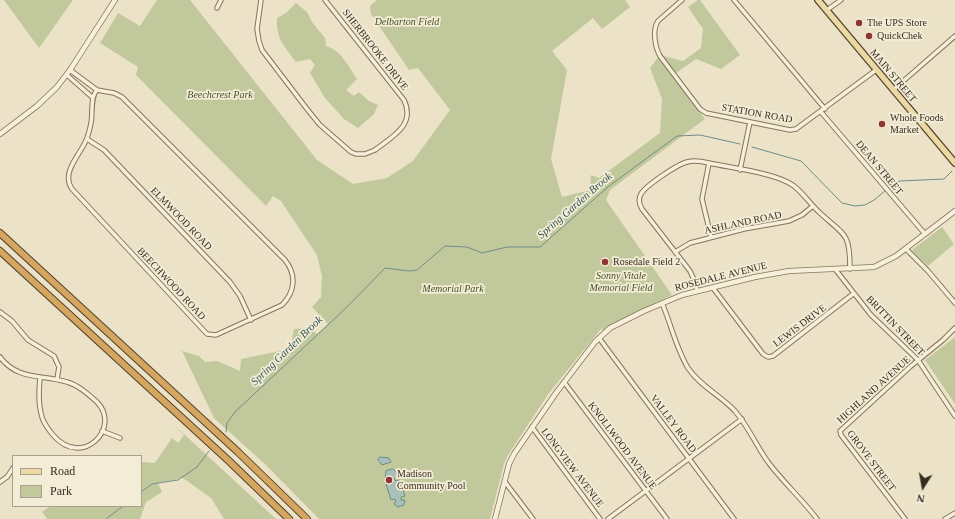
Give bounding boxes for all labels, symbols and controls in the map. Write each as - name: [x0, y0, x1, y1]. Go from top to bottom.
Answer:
- street label: SHERBROOKE DRIVE: [340, 7, 410, 93]
- park label: Delbarton Field: [375, 16, 439, 28]
- place label: The UPS Store: [867, 17, 927, 29]
- marker: The UPS Store: [854, 18, 864, 28]
- place label: QuickChek: [877, 30, 923, 42]
- marker: QuickChek: [864, 31, 874, 41]
- street label: MAIN STREET: [867, 47, 919, 105]
- park label: Beechcrest Park: [187, 89, 253, 101]
- street label: STATION ROAD: [721, 102, 793, 126]
- place label: Whole Foods Market: [890, 112, 944, 136]
- marker: Whole Foods Market: [877, 119, 887, 129]
- street label: DEAN STREET: [853, 139, 905, 197]
- water label: Spring Garden Brook: [535, 170, 615, 242]
- street label: ELMWOOD ROAD: [148, 185, 214, 253]
- street label: ASHLAND ROAD: [703, 209, 783, 237]
- street label: BEECHWOOD ROAD: [134, 245, 208, 323]
- place label: Rosedale Field 2: [613, 256, 680, 268]
- marker: Rosedale Field 2: [600, 257, 610, 267]
- street label: ROSEDALE AVENUE: [674, 260, 768, 294]
- park label: Sonny Vitale Memorial Field: [589, 270, 653, 294]
- park label: Memorial Park: [422, 283, 484, 295]
- street label: BRITTIN STREET: [863, 294, 927, 358]
- street label: LEWIS DRIVE: [771, 302, 829, 350]
- water label: Spring Garden Brook: [248, 313, 326, 389]
- street label: HIGHLAND AVENUE: [835, 354, 913, 426]
- street label: VALLEY ROAD: [647, 393, 699, 455]
- street label: KNOLLWOOD AVENUE: [585, 400, 659, 492]
- street label: LONGVIEW AVENUE: [538, 426, 606, 510]
- street label: GROVE STREET: [844, 428, 898, 494]
- legend: [12, 455, 142, 507]
- text: Road: [50, 464, 75, 478]
- north arrow: [903, 467, 943, 507]
- place label: Madison Community Pool: [397, 468, 466, 492]
- marker: Madison Community Pool: [384, 475, 394, 485]
- text: Park: [50, 484, 72, 498]
- text: N: [916, 492, 926, 505]

